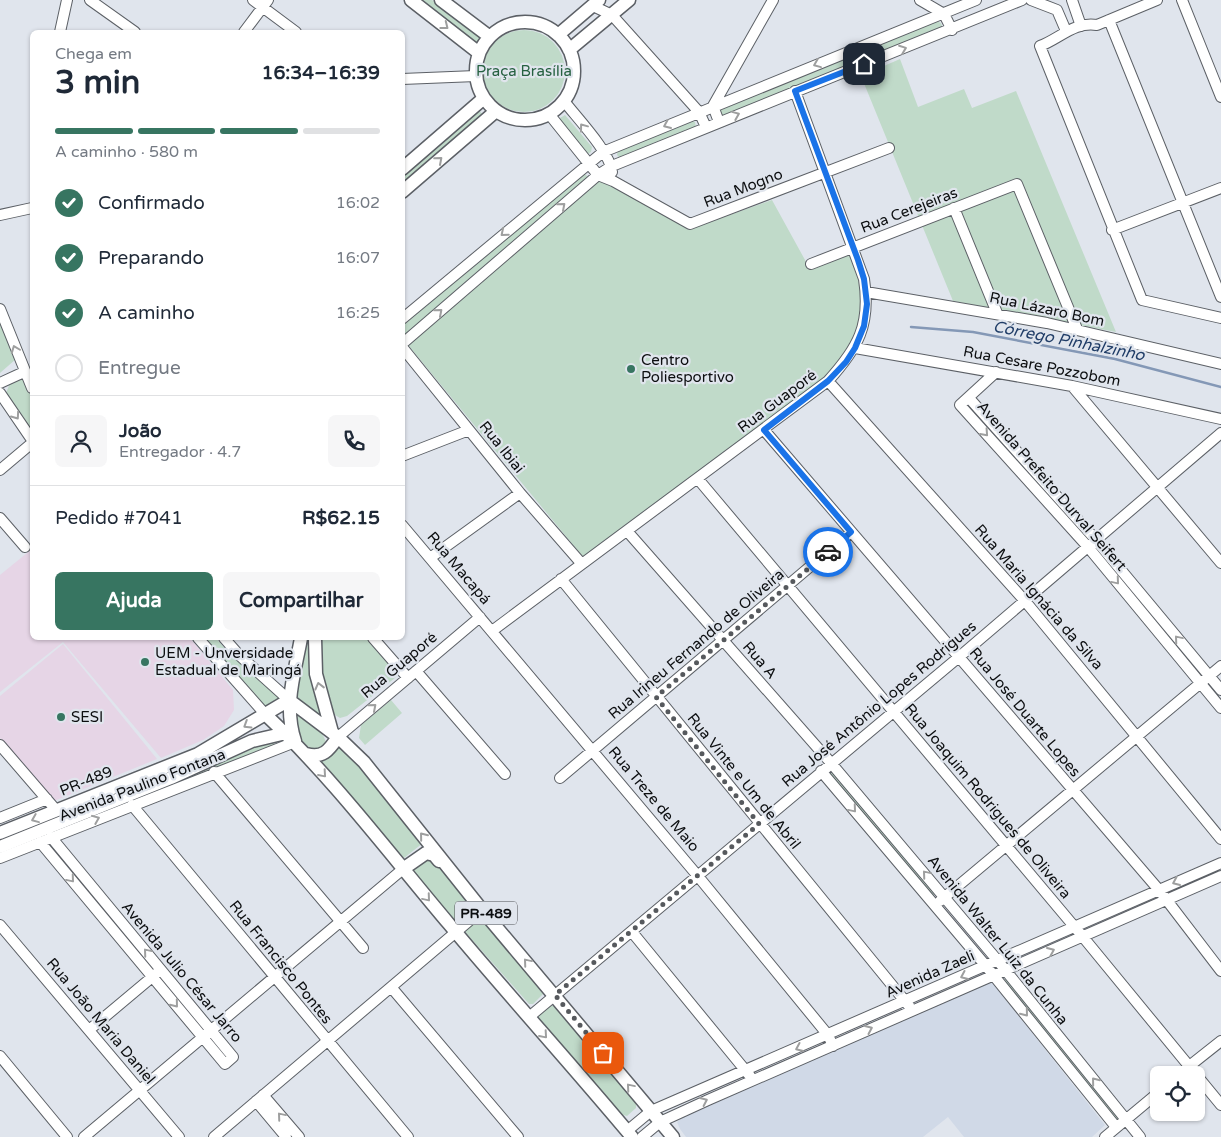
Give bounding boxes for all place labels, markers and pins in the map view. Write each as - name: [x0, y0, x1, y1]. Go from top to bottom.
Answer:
- pin: [843, 43, 885, 85]
- place label: Centro Poliesportivo: [641, 351, 734, 386]
- marker: Centro Poliesportivo: [625, 363, 637, 375]
- place label: UEM - Unversidade Estadual de Maringá: [155, 644, 302, 679]
- marker: UEM - Unversidade Estadual de Maringá: [139, 656, 151, 668]
- place label: SESI: [71, 708, 103, 726]
- marker: SESI: [55, 711, 67, 723]
- pin: [582, 1032, 624, 1074]

